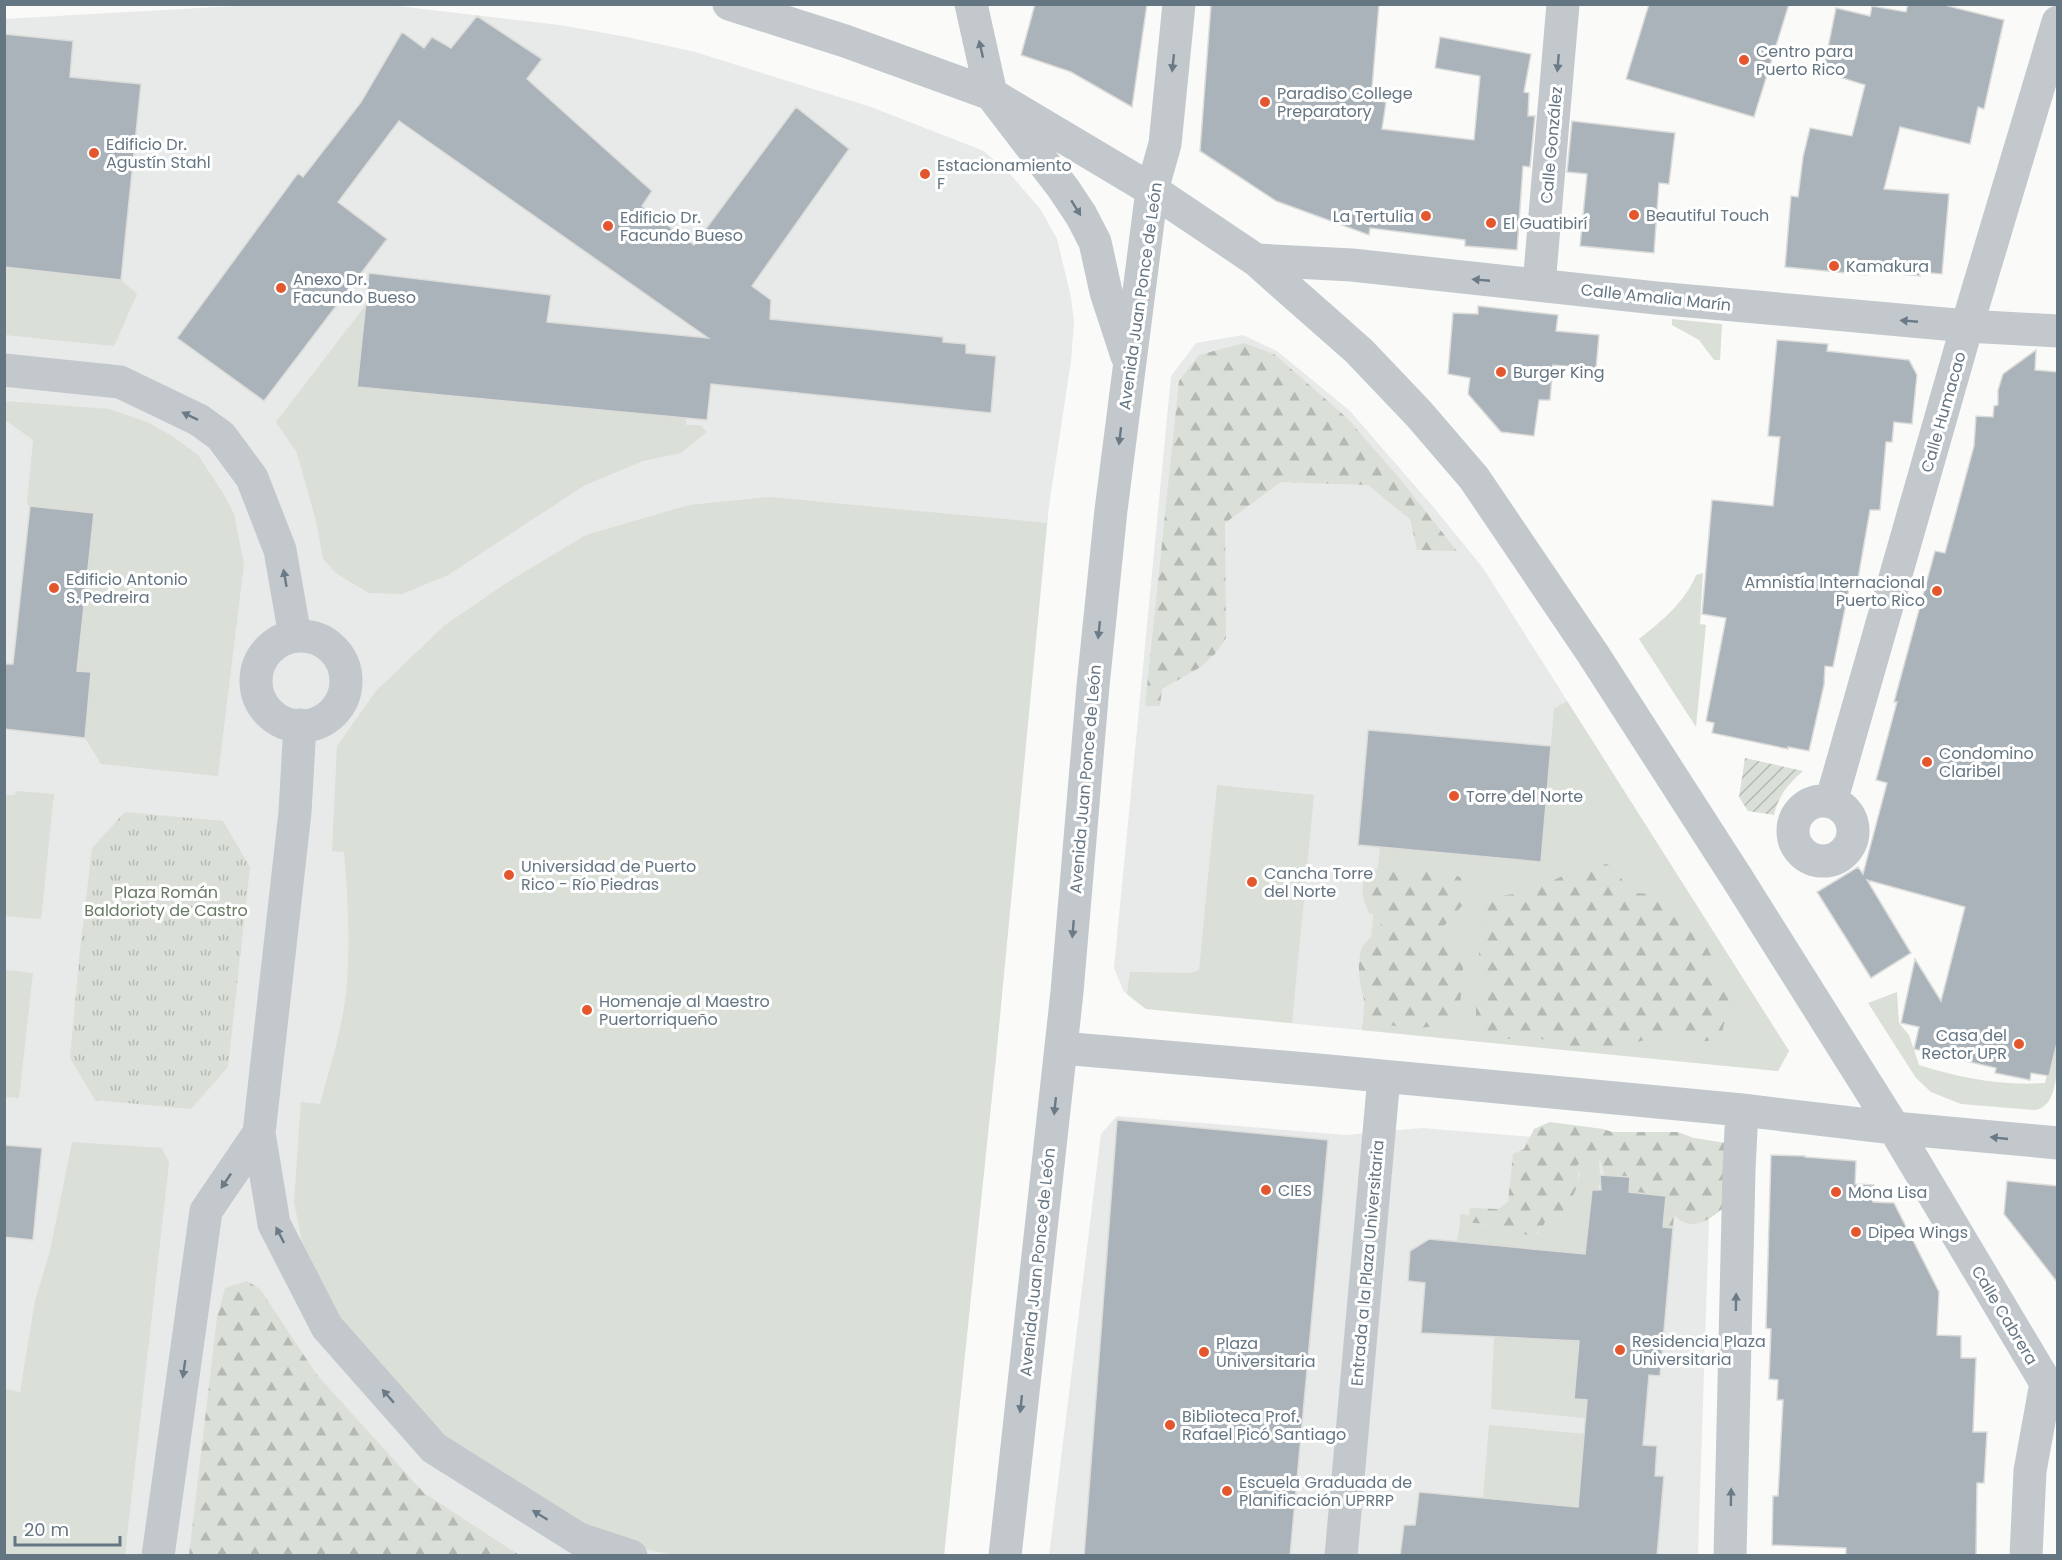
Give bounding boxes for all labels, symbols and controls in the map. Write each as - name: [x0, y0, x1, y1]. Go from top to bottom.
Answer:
- one-way arrow: [976, 40, 986, 59]
- place label: Centro para Puerto Rico: [1756, 40, 1853, 81]
- one-way arrow: [1168, 53, 1178, 72]
- one-way arrow: [1553, 53, 1563, 72]
- marker: Centro para Puerto Rico: [1737, 53, 1751, 67]
- place label: Paradiso College Preparatory: [1277, 82, 1413, 123]
- street label: Calle González: [1535, 86, 1568, 205]
- marker: Paradiso College Preparatory: [1258, 95, 1272, 109]
- place label: Edificio Dr. Agustín Stahl: [106, 133, 211, 174]
- marker: Edificio Dr. Agustín Stahl: [87, 146, 101, 160]
- place label: Estacionamiento F: [937, 154, 1072, 195]
- marker: Estacionamiento F: [918, 167, 932, 181]
- street label: Avenida Juan Ponce de León: [1113, 181, 1168, 411]
- one-way arrow: [1071, 200, 1082, 217]
- place label: Beautiful Touch: [1646, 204, 1769, 227]
- place label: La Tertulia: [1333, 205, 1414, 228]
- place label: Edificio Dr. Facundo Bueso: [620, 206, 743, 247]
- marker: Beautiful Touch: [1627, 208, 1641, 222]
- marker: La Tertulia: [1419, 209, 1433, 223]
- place label: El Guatibirí: [1503, 212, 1587, 235]
- marker: El Guatibirí: [1484, 216, 1498, 230]
- marker: Edificio Dr. Facundo Bueso: [601, 219, 615, 233]
- place label: Kamakura: [1846, 255, 1929, 278]
- marker: Kamakura: [1827, 259, 1841, 273]
- place label: Anexo Dr. Facundo Bueso: [293, 268, 416, 309]
- one-way arrow: [1471, 275, 1490, 285]
- street label: Calle Amalia Marín: [1580, 278, 1732, 317]
- marker: Anexo Dr. Facundo Bueso: [274, 281, 288, 295]
- one-way arrow: [1899, 316, 1918, 326]
- street label: Calle Humacao: [1915, 349, 1972, 475]
- place label: Burger King: [1513, 361, 1605, 384]
- marker: Burger King: [1494, 365, 1508, 379]
- one-way arrow: [182, 411, 199, 420]
- one-way arrow: [1116, 427, 1125, 446]
- place label: Edificio Antonio S. Pedreira: [66, 568, 188, 609]
- one-way arrow: [280, 568, 289, 587]
- place label: Amnistía Internacional Puerto Rico: [1745, 571, 1925, 612]
- marker: Edificio Antonio S. Pedreira: [47, 581, 61, 595]
- marker: Amnistía Internacional Puerto Rico: [1930, 584, 1944, 598]
- one-way arrow: [1094, 620, 1104, 639]
- street label: Avenida Juan Ponce de León: [1064, 664, 1107, 894]
- place label: Condomino Claribel: [1939, 742, 2034, 783]
- marker: Condomino Claribel: [1920, 755, 1934, 769]
- place label: Torre del Norte: [1466, 785, 1583, 808]
- marker: Torre del Norte: [1447, 789, 1461, 803]
- place label: Universidad de Puerto Rico - Río Piedras: [521, 855, 696, 896]
- place label: Cancha Torre del Norte: [1264, 862, 1373, 903]
- marker: Universidad de Puerto Rico - Río Piedras: [502, 868, 516, 882]
- marker: Cancha Torre del Norte: [1245, 875, 1259, 889]
- park label: Plaza Román Baldorioty de Castro: [84, 881, 248, 922]
- one-way arrow: [1068, 919, 1077, 938]
- place label: Homenaje al Maestro Puertorriqueño: [599, 990, 770, 1031]
- marker: Homenaje al Maestro Puertorriqueño: [580, 1003, 594, 1017]
- place label: Casa del Rector UPR: [1922, 1024, 2007, 1065]
- marker: Casa del Rector UPR: [2012, 1037, 2026, 1051]
- one-way arrow: [1050, 1096, 1060, 1115]
- one-way arrow: [1990, 1133, 2009, 1143]
- street label: Entrada a la Plaza Universitaria: [1345, 1139, 1390, 1387]
- street label: Avenida Juan Ponce de León: [1014, 1147, 1061, 1378]
- one-way arrow: [220, 1173, 232, 1189]
- place label: CIES: [1278, 1179, 1312, 1202]
- place label: Mona Lisa: [1848, 1181, 1927, 1204]
- marker: CIES: [1259, 1183, 1273, 1197]
- marker: Mona Lisa: [1829, 1185, 1843, 1199]
- place label: Dipea Wings: [1868, 1221, 1968, 1244]
- marker: Dipea Wings: [1849, 1225, 1863, 1239]
- one-way arrow: [275, 1227, 285, 1244]
- street label: Calle Cabrera: [1966, 1261, 2043, 1369]
- one-way arrow: [1731, 1293, 1741, 1312]
- place label: Residencia Plaza Universitaria: [1632, 1330, 1766, 1371]
- place label: Plaza Universitaria: [1216, 1332, 1316, 1373]
- marker: Residencia Plaza Universitaria: [1613, 1343, 1627, 1357]
- marker: Plaza Universitaria: [1197, 1345, 1211, 1359]
- one-way arrow: [180, 1359, 189, 1378]
- one-way arrow: [382, 1389, 395, 1404]
- one-way arrow: [1016, 1395, 1026, 1414]
- place label: Biblioteca Prof. Rafael Picó Santiago: [1182, 1405, 1346, 1446]
- marker: Biblioteca Prof. Rafael Picó Santiago: [1163, 1418, 1177, 1432]
- place label: Escuela Graduada de Planificación UPRRP: [1239, 1471, 1412, 1512]
- marker: Escuela Graduada de Planificación UPRRP: [1220, 1484, 1234, 1498]
- one-way arrow: [1727, 1488, 1736, 1507]
- scale bar: [15, 1509, 120, 1547]
- one-way arrow: [532, 1509, 548, 1520]
- text: 20 m: [24, 1517, 69, 1542]

